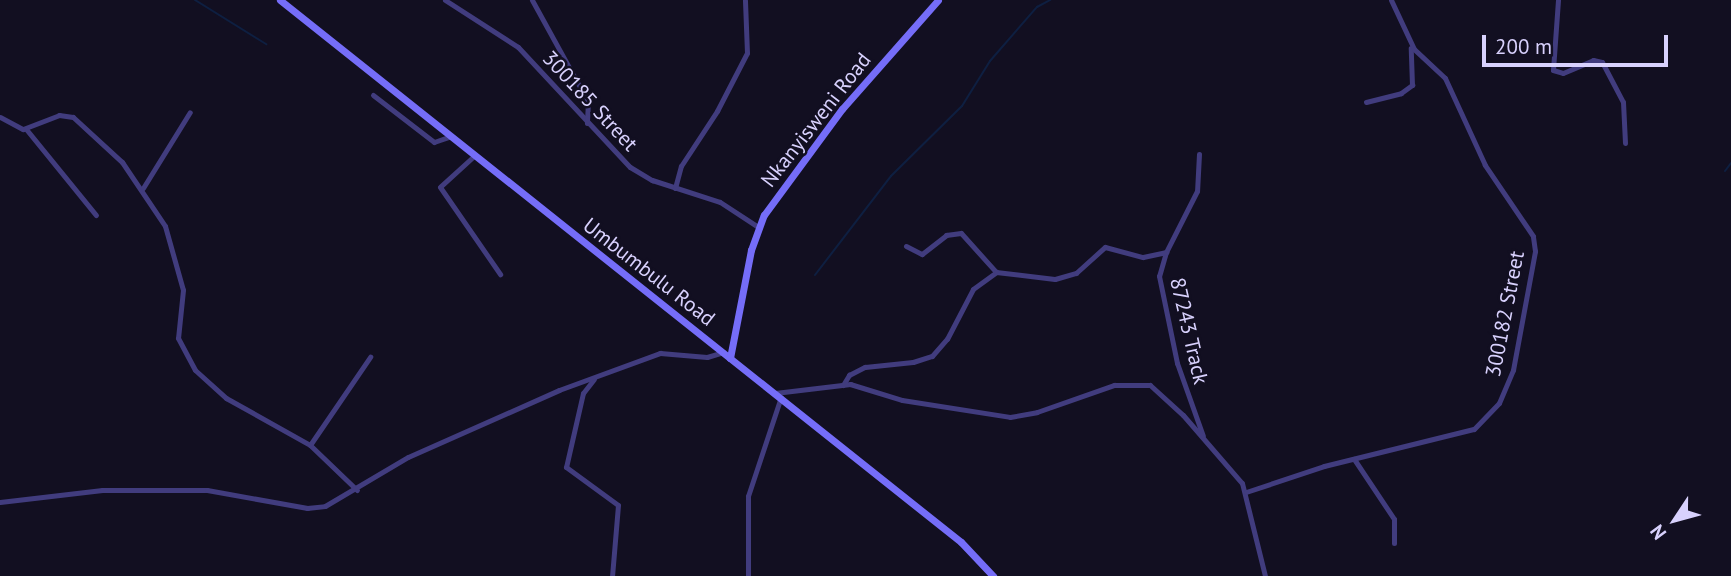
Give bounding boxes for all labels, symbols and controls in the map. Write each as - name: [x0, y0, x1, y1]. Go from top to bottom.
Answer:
- scale bar: [1486, 21, 1672, 65]
- text: 200 m: [1495, 33, 1552, 60]
- street label: 300185 Street: [537, 46, 643, 156]
- street label: Nkanyisweni Road: [756, 48, 876, 192]
- street label: Umbumbulu Road: [578, 213, 720, 331]
- street label: 300182 Street: [1480, 249, 1530, 379]
- street label: 87243 Track: [1164, 275, 1214, 387]
- north arrow: [1640, 485, 1710, 555]
- text: N: [1645, 520, 1671, 544]

